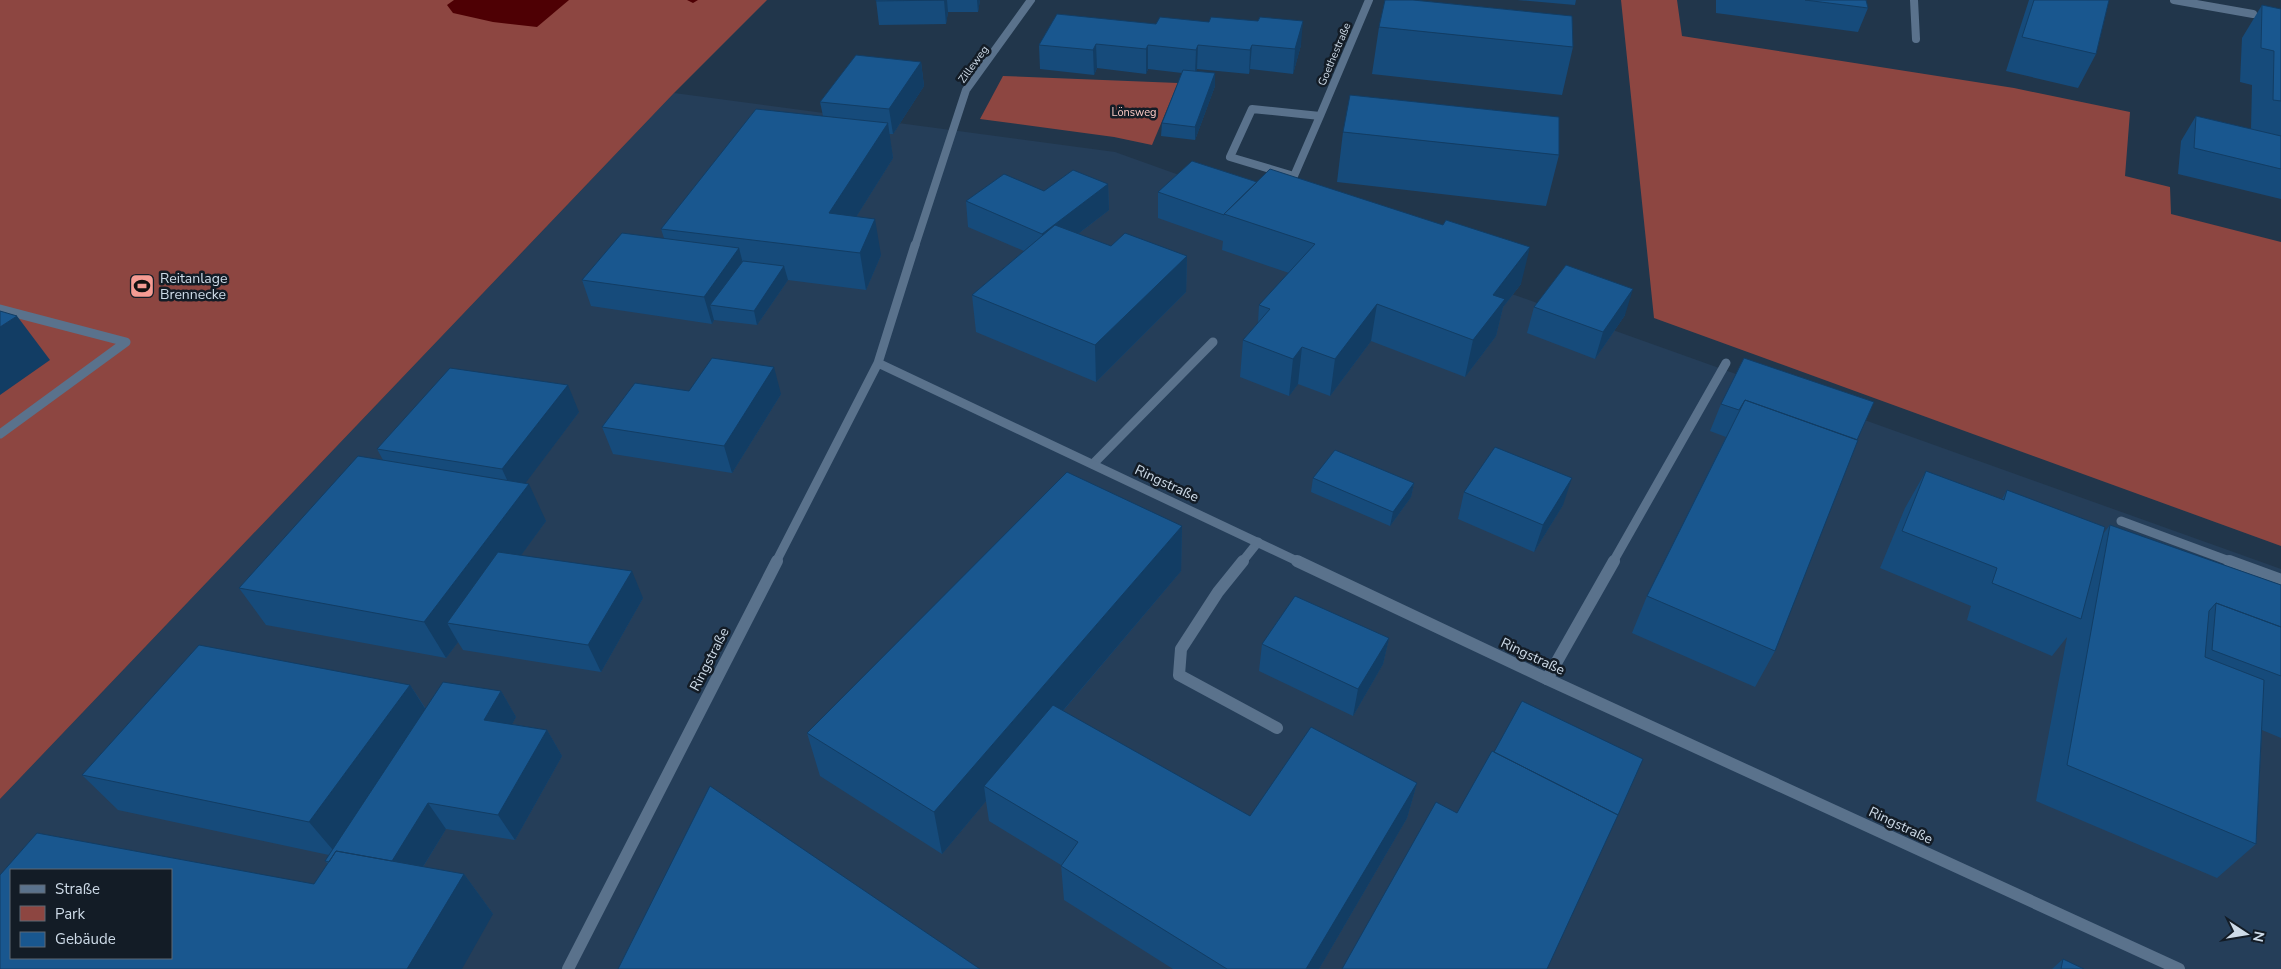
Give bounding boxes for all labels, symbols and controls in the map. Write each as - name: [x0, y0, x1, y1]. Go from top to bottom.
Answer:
- street label: Goethestraße: [1314, 20, 1355, 88]
- street label: Zilleweg: [955, 43, 992, 86]
- park label: Lönsweg: [1112, 105, 1156, 120]
- place label: Reitanlage Brennecke: [160, 269, 227, 304]
- sports icon: Reitanlage Brennecke: [129, 273, 155, 299]
- street label: Ringstraße: [1132, 460, 1202, 507]
- street label: Ringstraße: [685, 624, 734, 694]
- street label: Ringstraße: [1498, 633, 1568, 680]
- street label: Ringstraße: [1866, 802, 1936, 849]
- legend: [10, 869, 172, 959]
- text: Straße: [55, 879, 100, 899]
- text: Park: [55, 904, 85, 924]
- north arrow: [2221, 909, 2271, 959]
- text: Gebäude: [55, 929, 116, 949]
- text: N: [2248, 929, 2269, 944]

